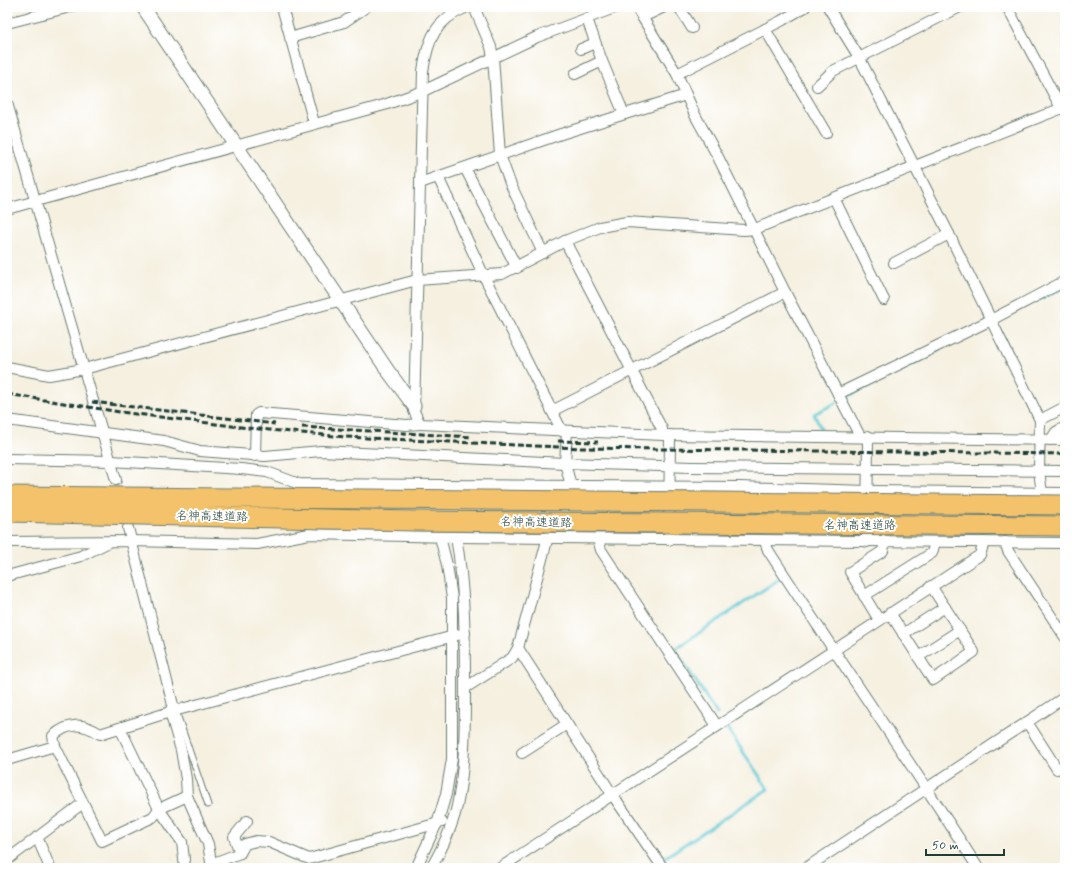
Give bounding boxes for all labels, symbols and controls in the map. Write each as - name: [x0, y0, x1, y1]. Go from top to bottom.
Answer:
- street label: 名神高速道路: [176, 508, 248, 526]
- street label: 名神高速道路: [500, 514, 572, 532]
- street label: 名神高速道路: [824, 518, 896, 534]
- scale bar: [926, 831, 1004, 857]
- text: 50 m: [932, 838, 959, 854]

